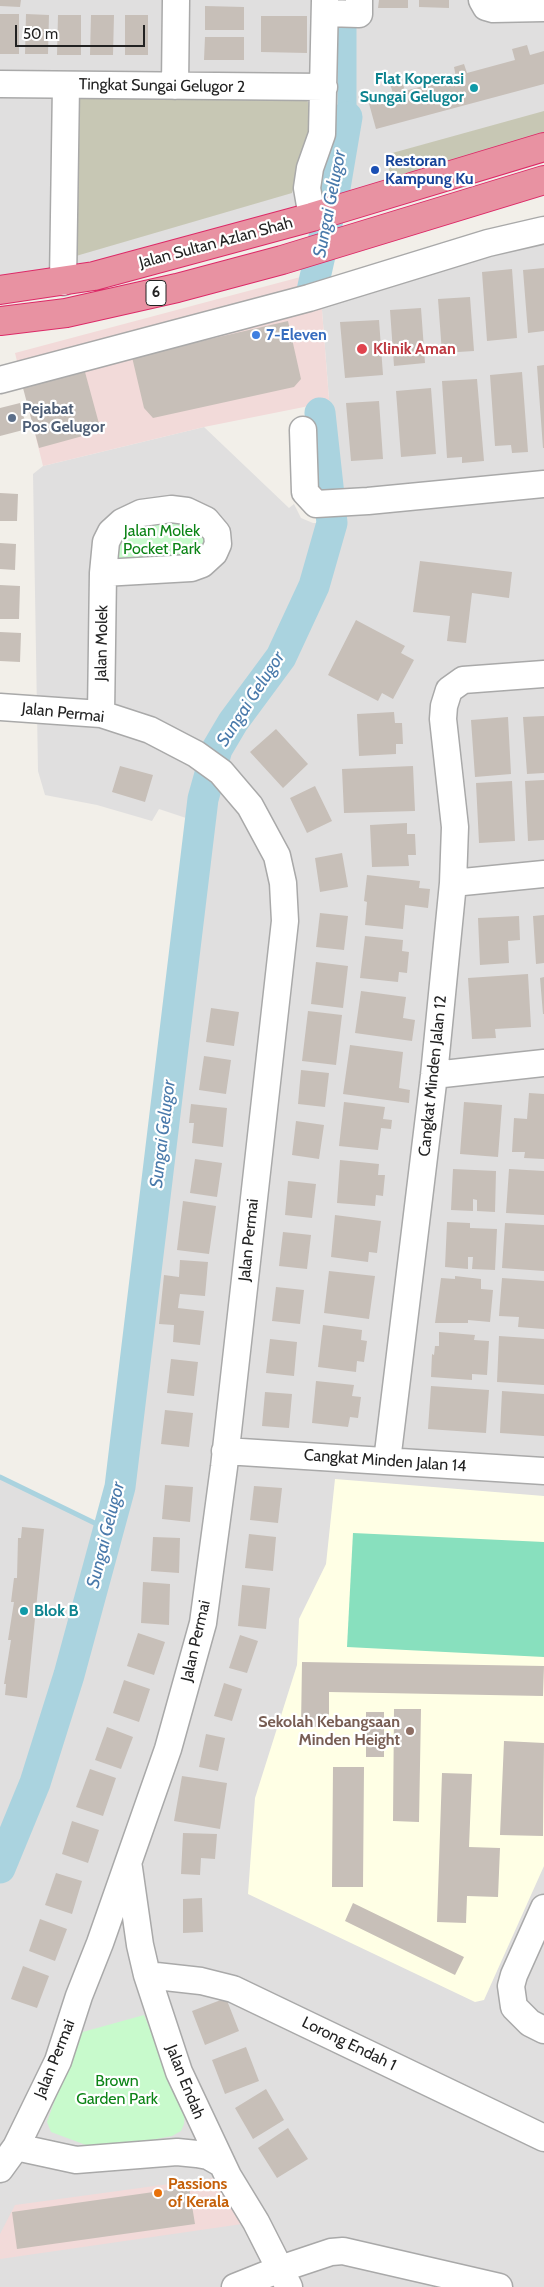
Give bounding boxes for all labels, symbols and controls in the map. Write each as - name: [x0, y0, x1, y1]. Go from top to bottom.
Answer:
- scale bar: [18, 15, 148, 47]
- text: 50 m: [23, 25, 58, 43]
- place label: Flat Koperasi Sungai Gelugor: [360, 69, 464, 107]
- street label: Tingkat Sungai Gelugor 2: [79, 75, 245, 97]
- marker: Flat Koperasi Sungai Gelugor: [468, 82, 480, 94]
- water label: Sungai Gelugor: [309, 149, 351, 259]
- place label: Restoran Kampung Ku: [385, 151, 474, 189]
- marker: Restoran Kampung Ku: [369, 164, 381, 176]
- street label: Jalan Sultan Azlan Shah: [137, 213, 295, 273]
- road number: 6: [146, 280, 166, 306]
- place label: 7-Eleven: [266, 325, 327, 345]
- marker: 7-Eleven: [250, 329, 262, 341]
- place label: Klinik Aman: [373, 339, 456, 359]
- marker: Klinik Aman: [355, 342, 369, 356]
- place label: Pejabat Pos Gelugor: [22, 399, 105, 437]
- marker: Pejabat Pos Gelugor: [6, 412, 18, 424]
- park label: Jalan Molek Pocket Park: [123, 521, 201, 559]
- street label: Jalan Molek: [92, 605, 112, 681]
- water label: Sungai Gelugor: [212, 648, 290, 750]
- street label: Jalan Permai: [21, 699, 105, 727]
- street label: Cangkat Minden Jalan 12: [415, 994, 451, 1158]
- water label: Sungai Gelugor: [146, 1079, 180, 1189]
- street label: Jalan Permai: [235, 1198, 263, 1282]
- street label: Cangkat Minden Jalan 14: [303, 1446, 467, 1476]
- water label: Sungai Gelugor: [82, 1480, 130, 1590]
- street label: Jalan Permai: [177, 1598, 215, 1684]
- place label: Blok B: [34, 1601, 79, 1621]
- marker: Blok B: [18, 1605, 30, 1617]
- place label: Sekolah Kebangsaan Minden Height: [258, 1712, 400, 1750]
- marker: Sekolah Kebangsaan Minden Height: [404, 1725, 416, 1737]
- street label: Lorong Endah 1: [299, 2013, 399, 2075]
- street label: Jalan Permai: [31, 2017, 79, 2101]
- street label: Jalan Endah: [161, 2042, 209, 2122]
- park label: Brown Garden Park: [76, 2071, 158, 2109]
- place label: Passions of Kerala: [168, 2174, 229, 2212]
- marker: Passions of Kerala: [152, 2187, 164, 2199]

